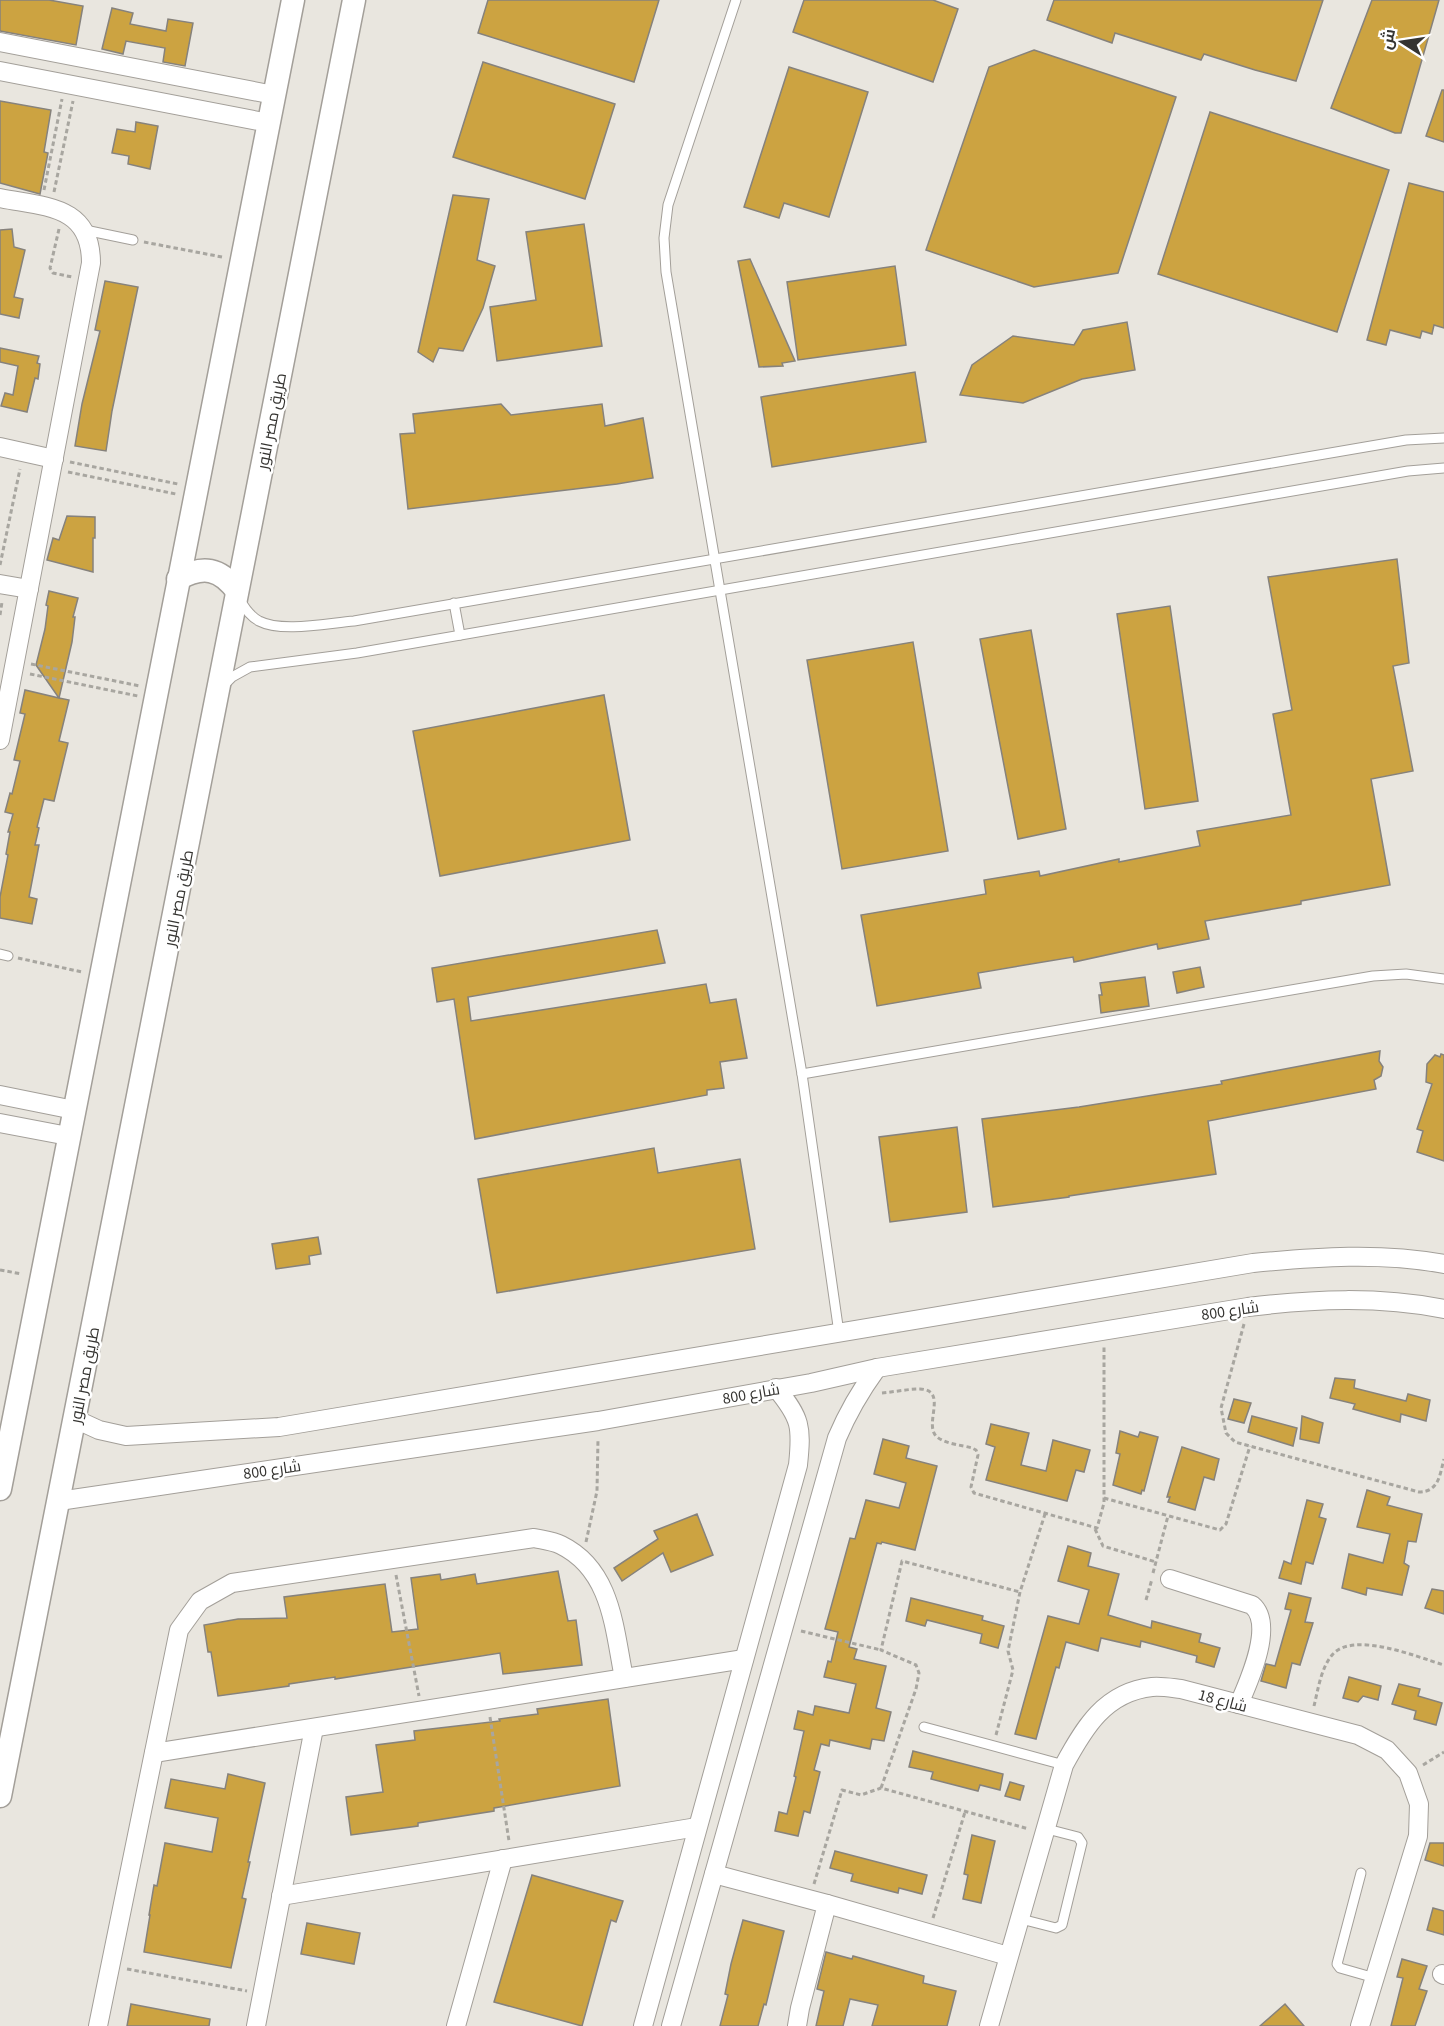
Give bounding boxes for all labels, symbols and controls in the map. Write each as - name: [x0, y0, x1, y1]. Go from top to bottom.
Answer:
- north arrow: [1372, 12, 1432, 72]
- text: ش: [1375, 27, 1401, 51]
- street label: طريق مصر النور: [252, 371, 292, 472]
- street label: طريق مصر النور: [159, 848, 199, 949]
- street label: شارع 800: [1200, 1296, 1260, 1326]
- street label: طريق مصر النور: [65, 1325, 105, 1426]
- street label: شارع 800: [721, 1378, 782, 1410]
- street label: شارع 800: [242, 1455, 302, 1485]
- street label: شارع 18: [1196, 1684, 1250, 1718]

